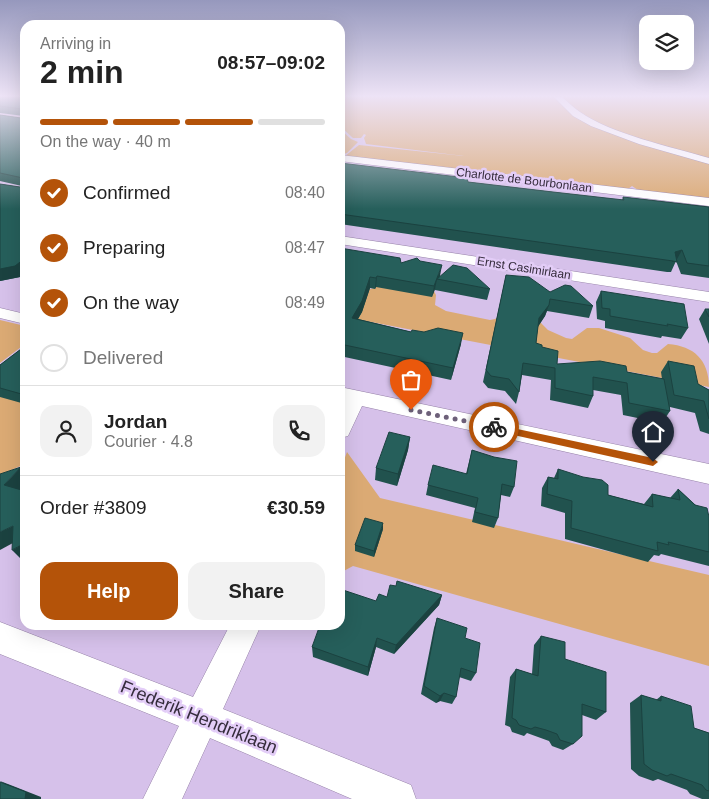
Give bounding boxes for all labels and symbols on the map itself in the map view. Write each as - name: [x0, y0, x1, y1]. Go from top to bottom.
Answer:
- street label: Charlotte de Bourbonlaan: [455, 165, 593, 195]
- street label: Ernst Casimirlaan: [476, 254, 572, 282]
- pin: [390, 359, 432, 410]
- courier: [469, 402, 519, 452]
- pin: [632, 411, 674, 462]
- street label: Frederik Hendriklaan: [118, 676, 280, 758]

